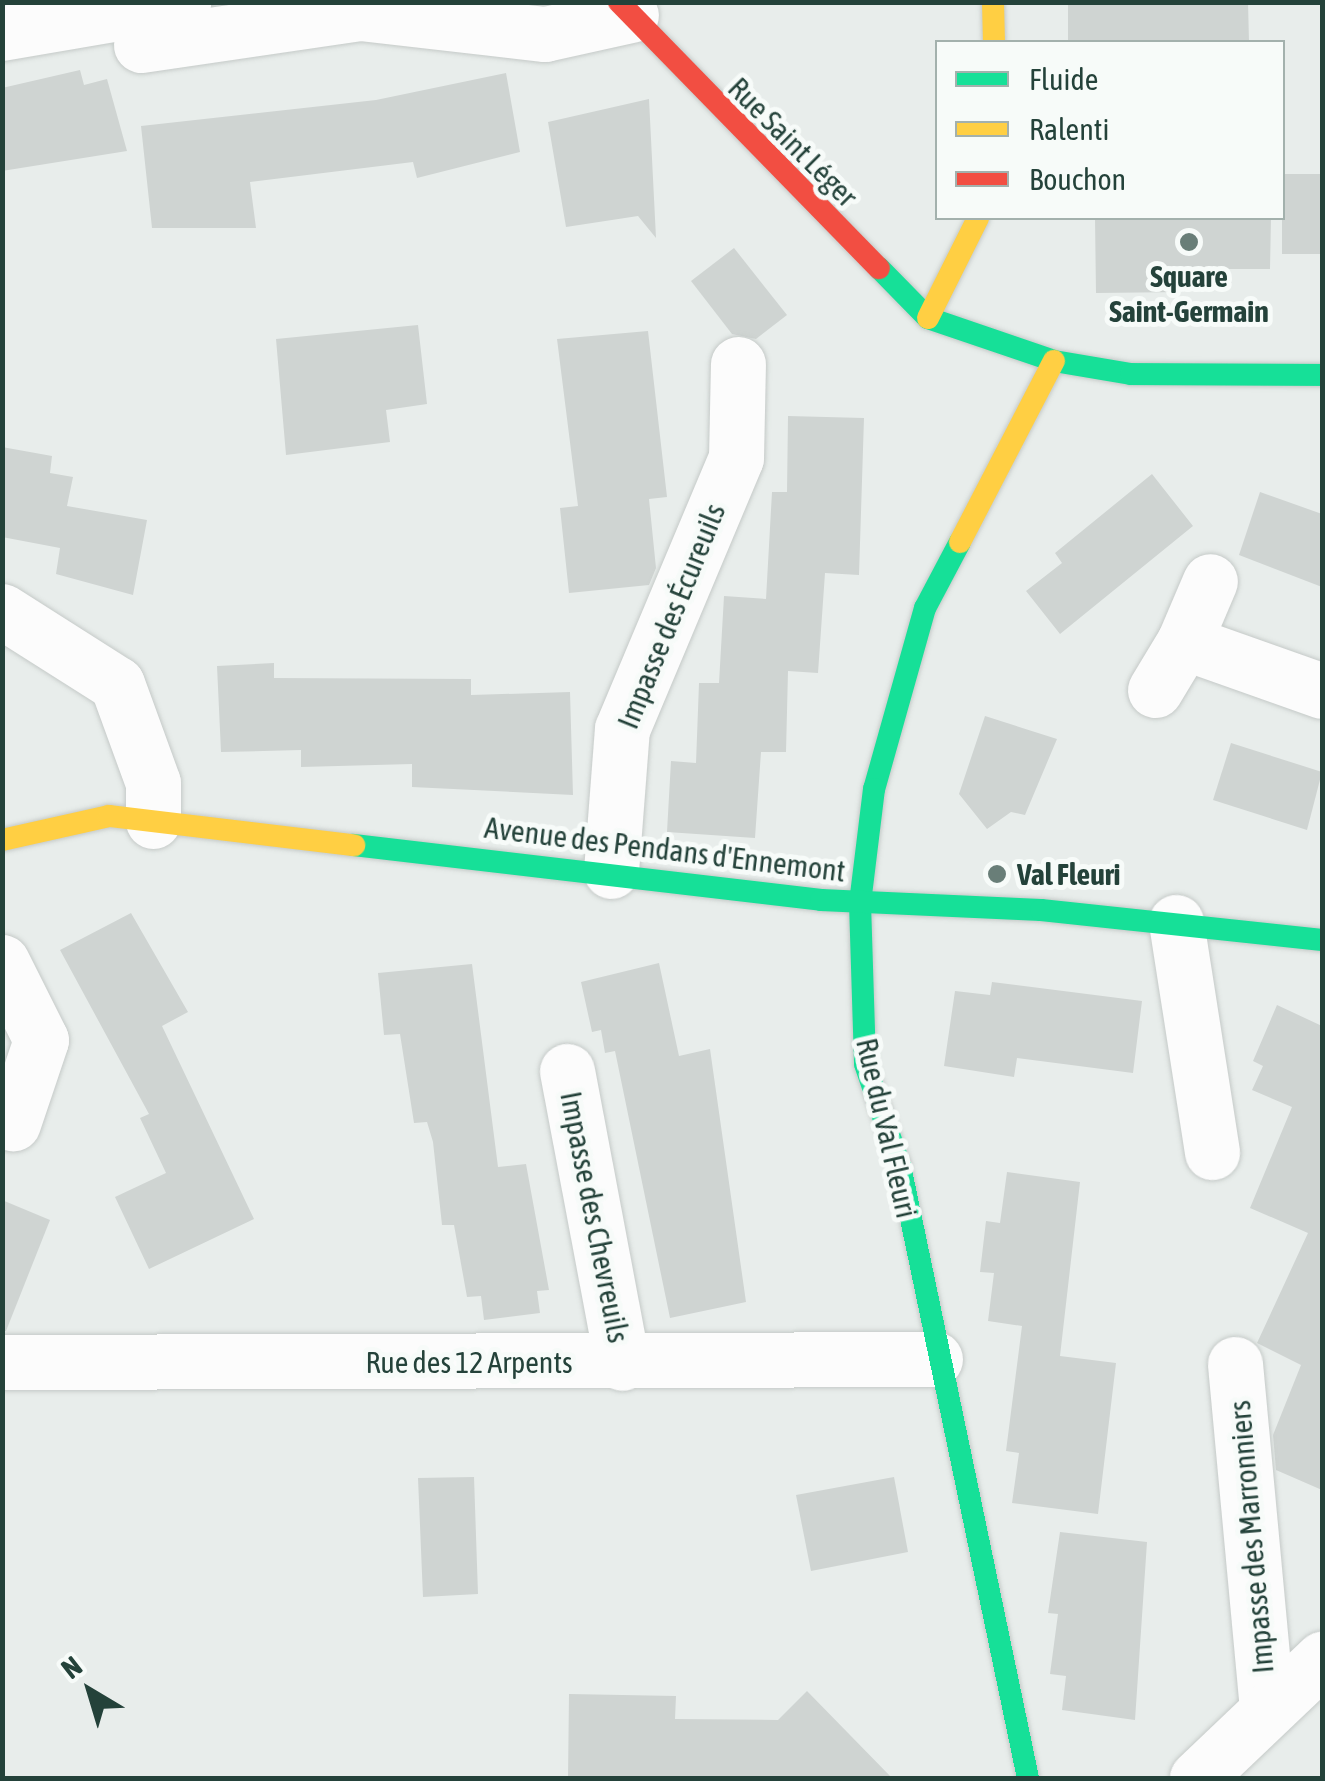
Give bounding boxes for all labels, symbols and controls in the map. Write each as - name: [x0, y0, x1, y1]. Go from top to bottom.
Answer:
- legend: [935, 40, 1285, 220]
- text: Fluide: [1029, 62, 1098, 96]
- street label: Rue Saint Léger: [721, 70, 865, 214]
- text: Ralenti: [1029, 112, 1109, 146]
- text: Bouchon: [1029, 162, 1126, 196]
- marker: Square Saint-Germain: [1178, 231, 1200, 253]
- place label: Square Saint-Germain: [1109, 258, 1269, 328]
- street label: Impasse des Écureuils: [609, 498, 733, 734]
- street label: Avenue des Pendans d'Ennemont: [483, 809, 847, 889]
- place label: Val Fleuri: [1017, 856, 1120, 892]
- marker: Val Fleuri: [986, 863, 1008, 885]
- street label: Rue du Val Fleuri: [849, 1035, 925, 1221]
- street label: Impasse des Chevreuils: [553, 1088, 637, 1346]
- street label: Rue des 12 Arpents: [365, 1344, 573, 1380]
- street label: Impasse des Marronniers: [1221, 1399, 1281, 1675]
- north arrow: [40, 1641, 140, 1741]
- text: N: [55, 1650, 88, 1685]

